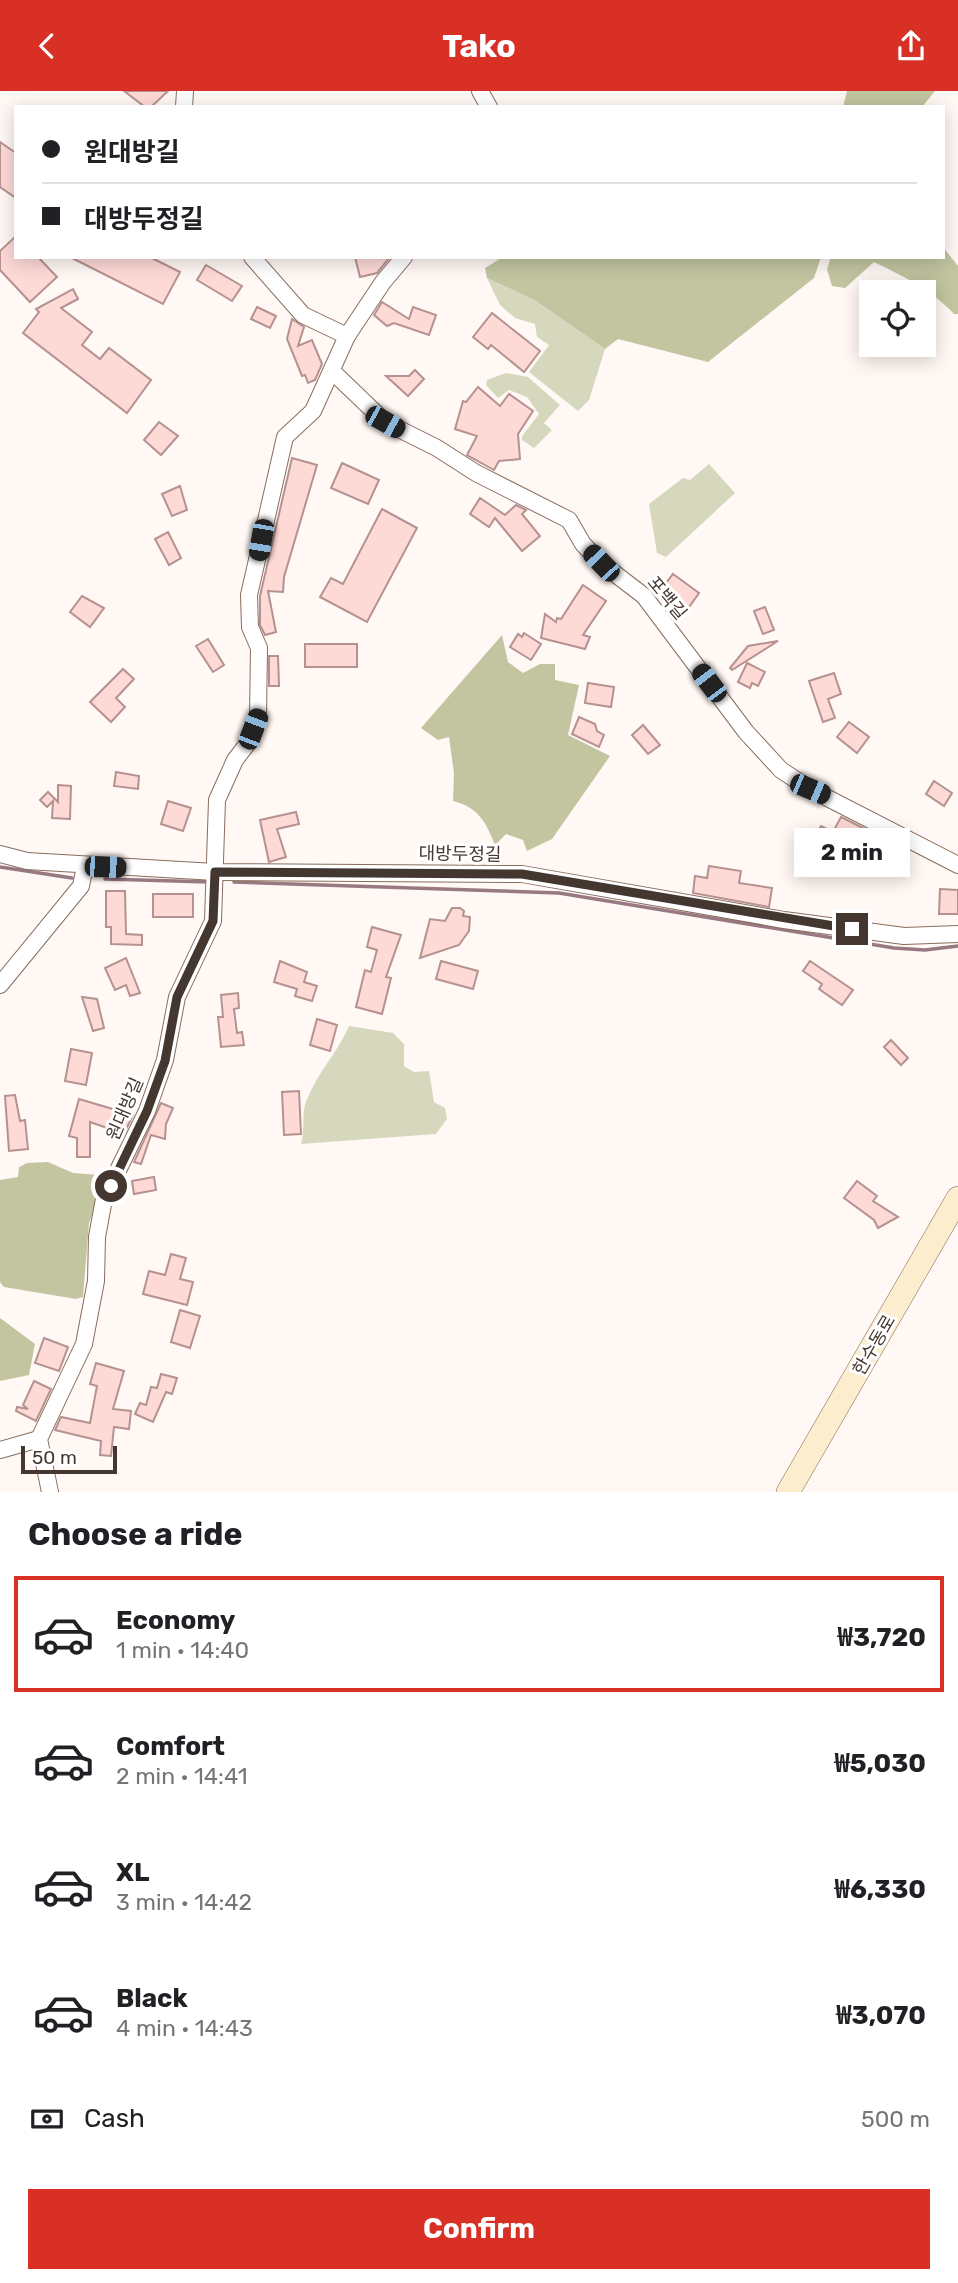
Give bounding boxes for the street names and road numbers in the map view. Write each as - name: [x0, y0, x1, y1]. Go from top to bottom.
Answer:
- street label: 포백길: [643, 572, 691, 624]
- street label: 대방두정길: [418, 842, 502, 866]
- street label: 원대방길: [102, 1074, 148, 1144]
- street label: 한수동로: [848, 1311, 900, 1379]

